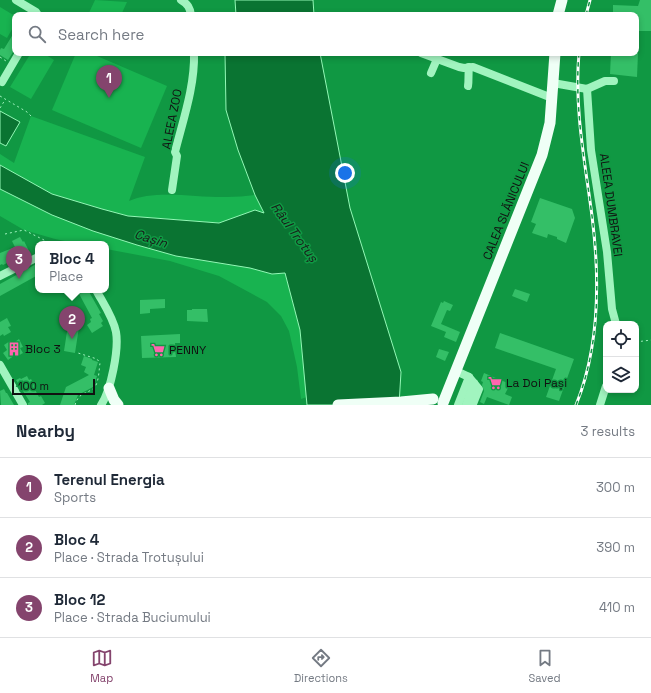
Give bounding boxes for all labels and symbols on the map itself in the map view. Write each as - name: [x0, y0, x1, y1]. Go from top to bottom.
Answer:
- pin: 1: [96, 65, 122, 98]
- street label: ALEEA ZOO: [158, 88, 186, 150]
- street label: ALEEA DUMBRAVEI: [596, 152, 626, 258]
- street label: CALEA SLĂNICULUI: [479, 160, 533, 262]
- your location: [335, 163, 355, 183]
- water label: Râul Trotuș: [267, 199, 323, 266]
- water label: Cașin: [132, 225, 170, 252]
- pin: 3: [6, 246, 32, 279]
- pin: 2: [59, 306, 85, 339]
- building icon: Bloc 3: [6, 341, 22, 357]
- place label: Bloc 3: [25, 341, 61, 357]
- supermarket icon: PENNY: [150, 342, 166, 358]
- place label: PENNY: [169, 342, 207, 358]
- supermarket icon: La Doi Pași: [487, 375, 503, 391]
- place label: La Doi Pași: [506, 375, 567, 391]
- scale bar: [12, 377, 95, 396]

